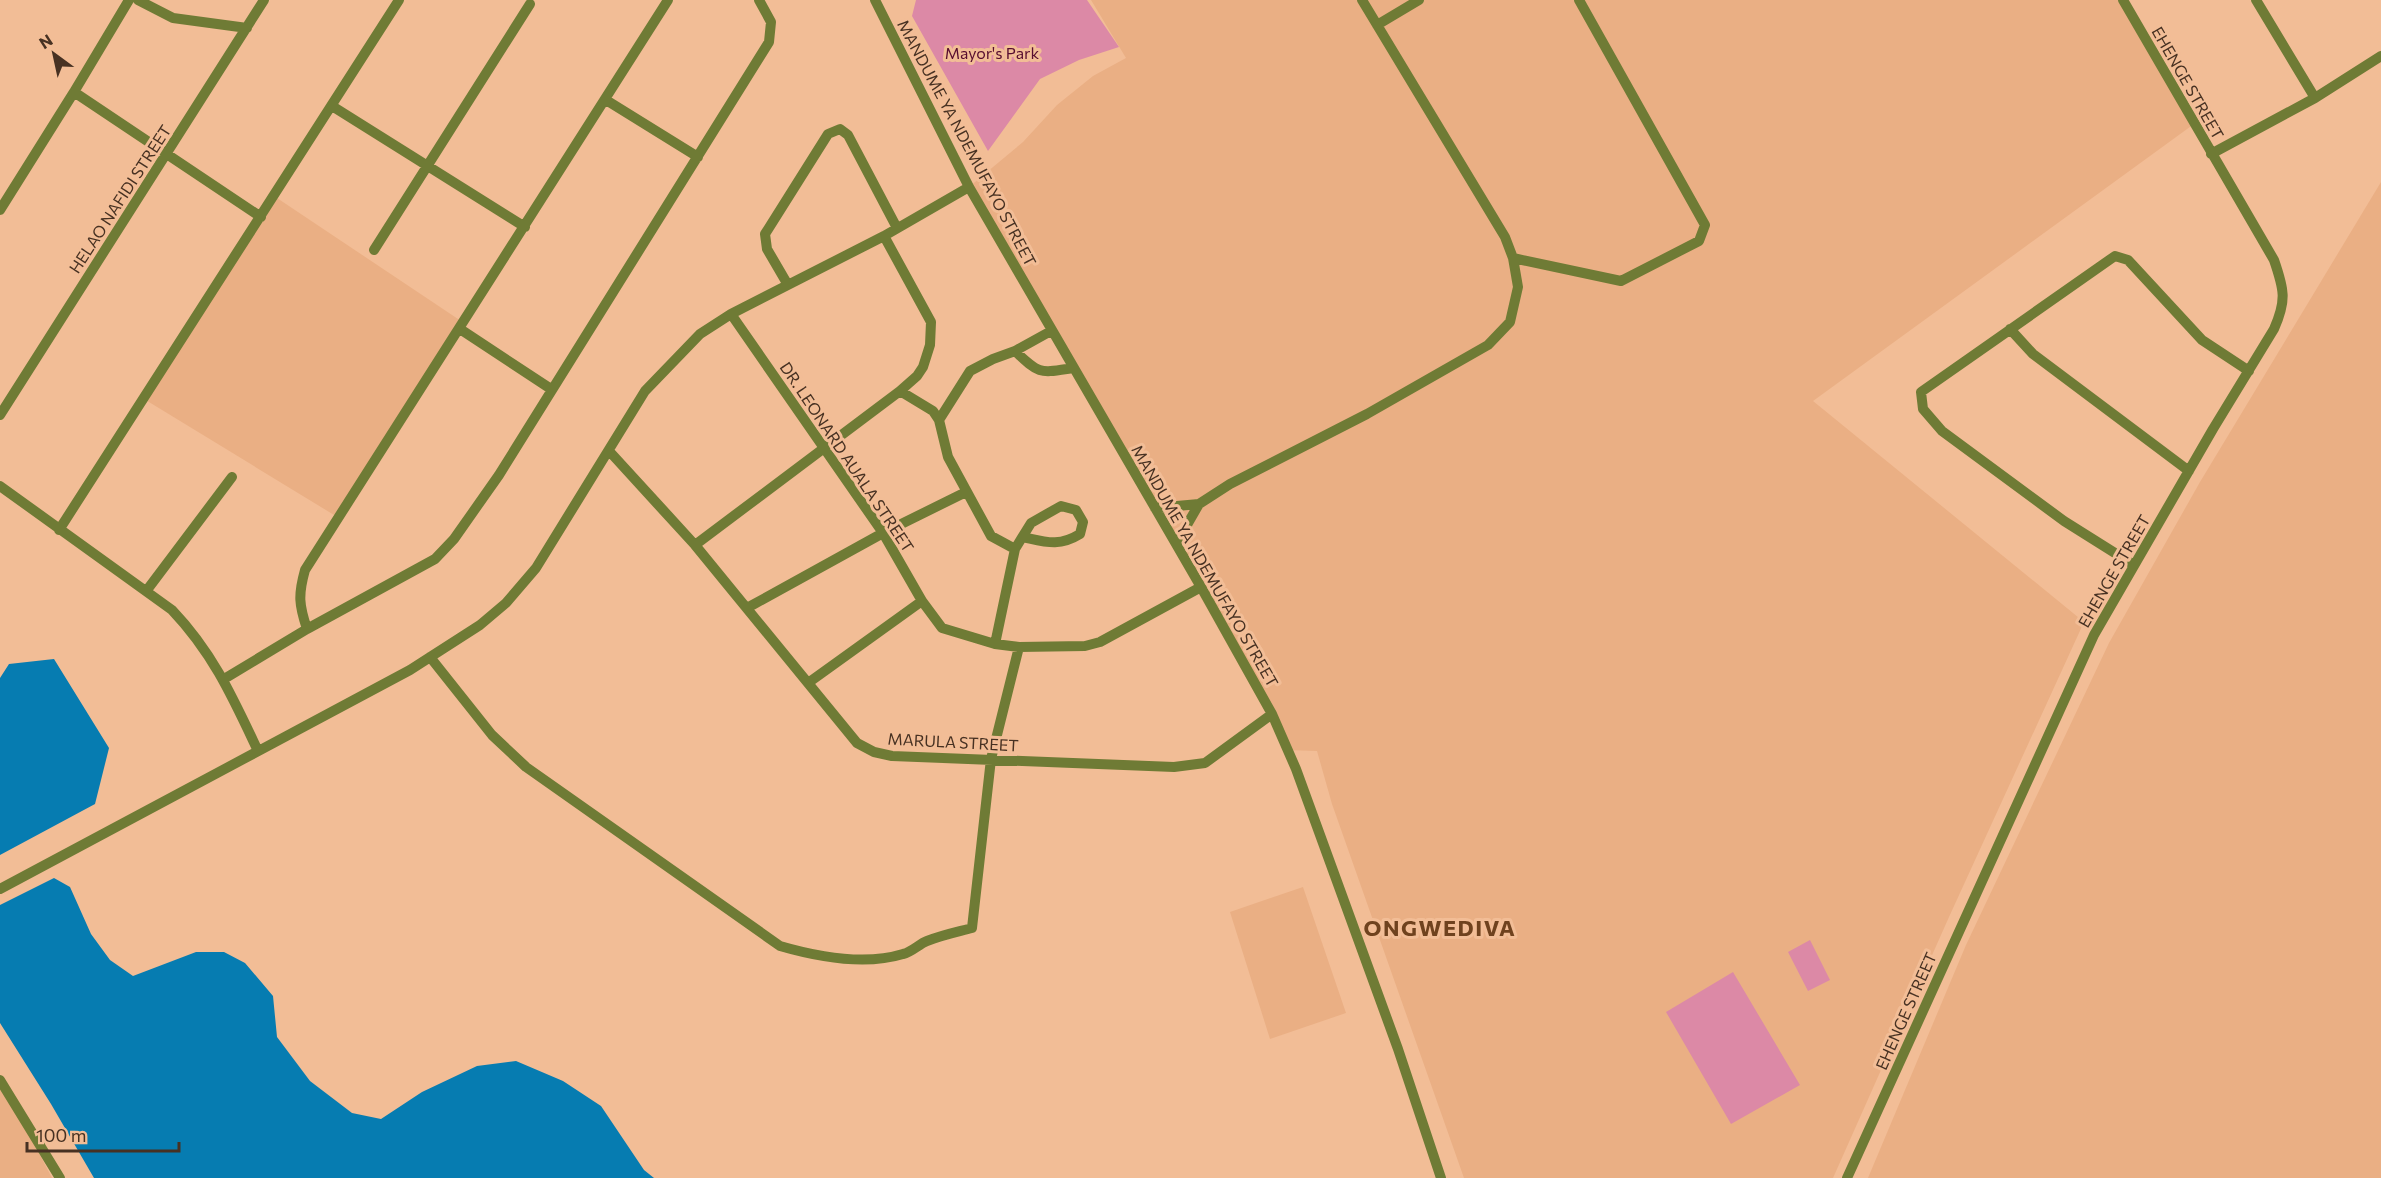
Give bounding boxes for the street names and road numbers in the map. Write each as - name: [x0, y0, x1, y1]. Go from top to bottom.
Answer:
- street label: MANDUME YA NDEMUFAYO STREET: [894, 16, 1041, 269]
- street label: EHENGE STREET: [2149, 23, 2228, 142]
- street label: HELAO NAFIDI STREET: [65, 121, 175, 276]
- street label: DR. LEONARD AUALA STREET: [777, 358, 918, 555]
- street label: MANDUME YA NDEMUFAYO STREET: [1128, 441, 1283, 690]
- street label: EHENGE STREET: [2074, 511, 2153, 630]
- street label: MARULA STREET: [887, 729, 1019, 754]
- street label: EHENGE STREET: [1871, 949, 1940, 1073]

